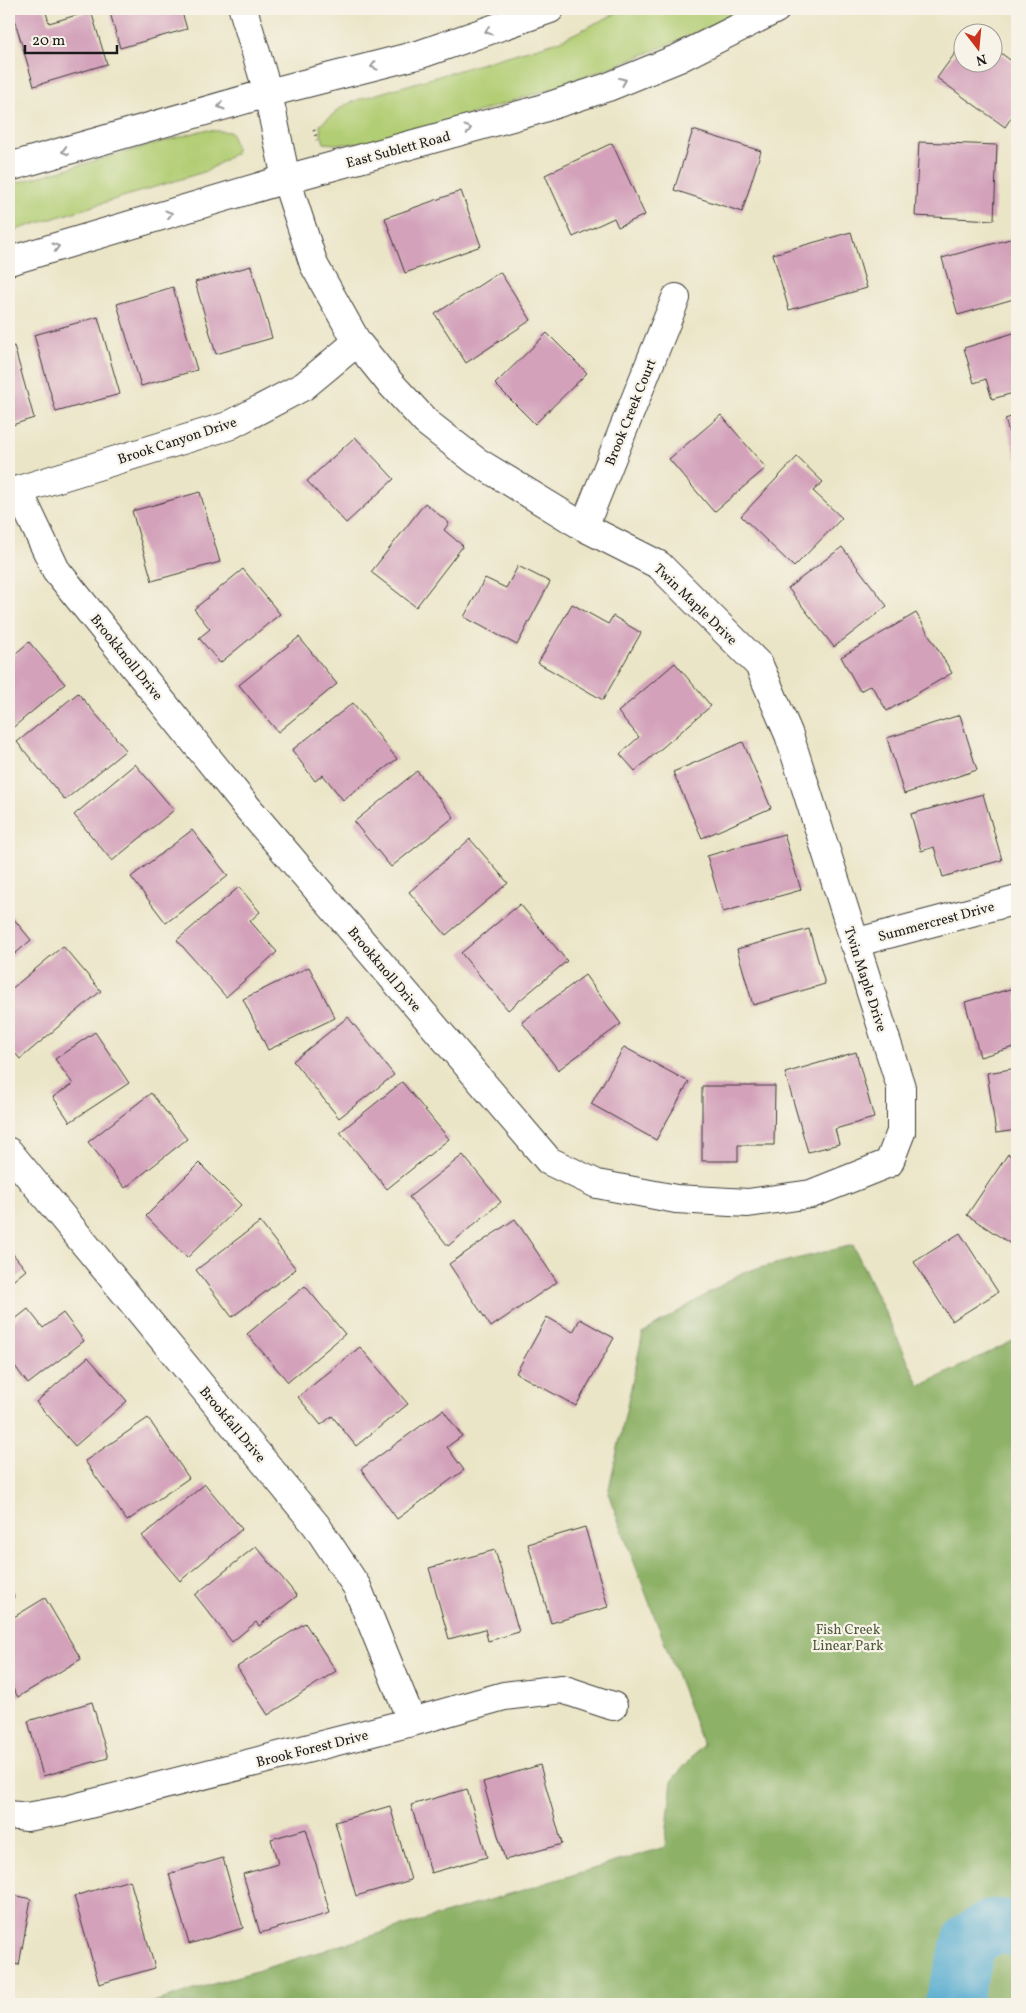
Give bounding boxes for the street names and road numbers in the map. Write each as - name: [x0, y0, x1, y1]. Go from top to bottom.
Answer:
- street label: East Sublett Road: [344, 127, 453, 173]
- street label: Brook Creek Court: [601, 356, 662, 469]
- street label: Brook Canyon Drive: [116, 413, 240, 470]
- street label: Twin Maple Drive: [649, 560, 741, 650]
- street label: Brookknoll Drive: [85, 611, 167, 705]
- street label: Summercrest Drive: [876, 898, 997, 947]
- street label: Brookknoll Drive: [343, 923, 425, 1017]
- street label: Twin Maple Drive: [839, 925, 891, 1035]
- street label: Brookfall Drive: [194, 1383, 270, 1467]
- street label: Brook Forest Drive: [254, 1726, 371, 1773]

